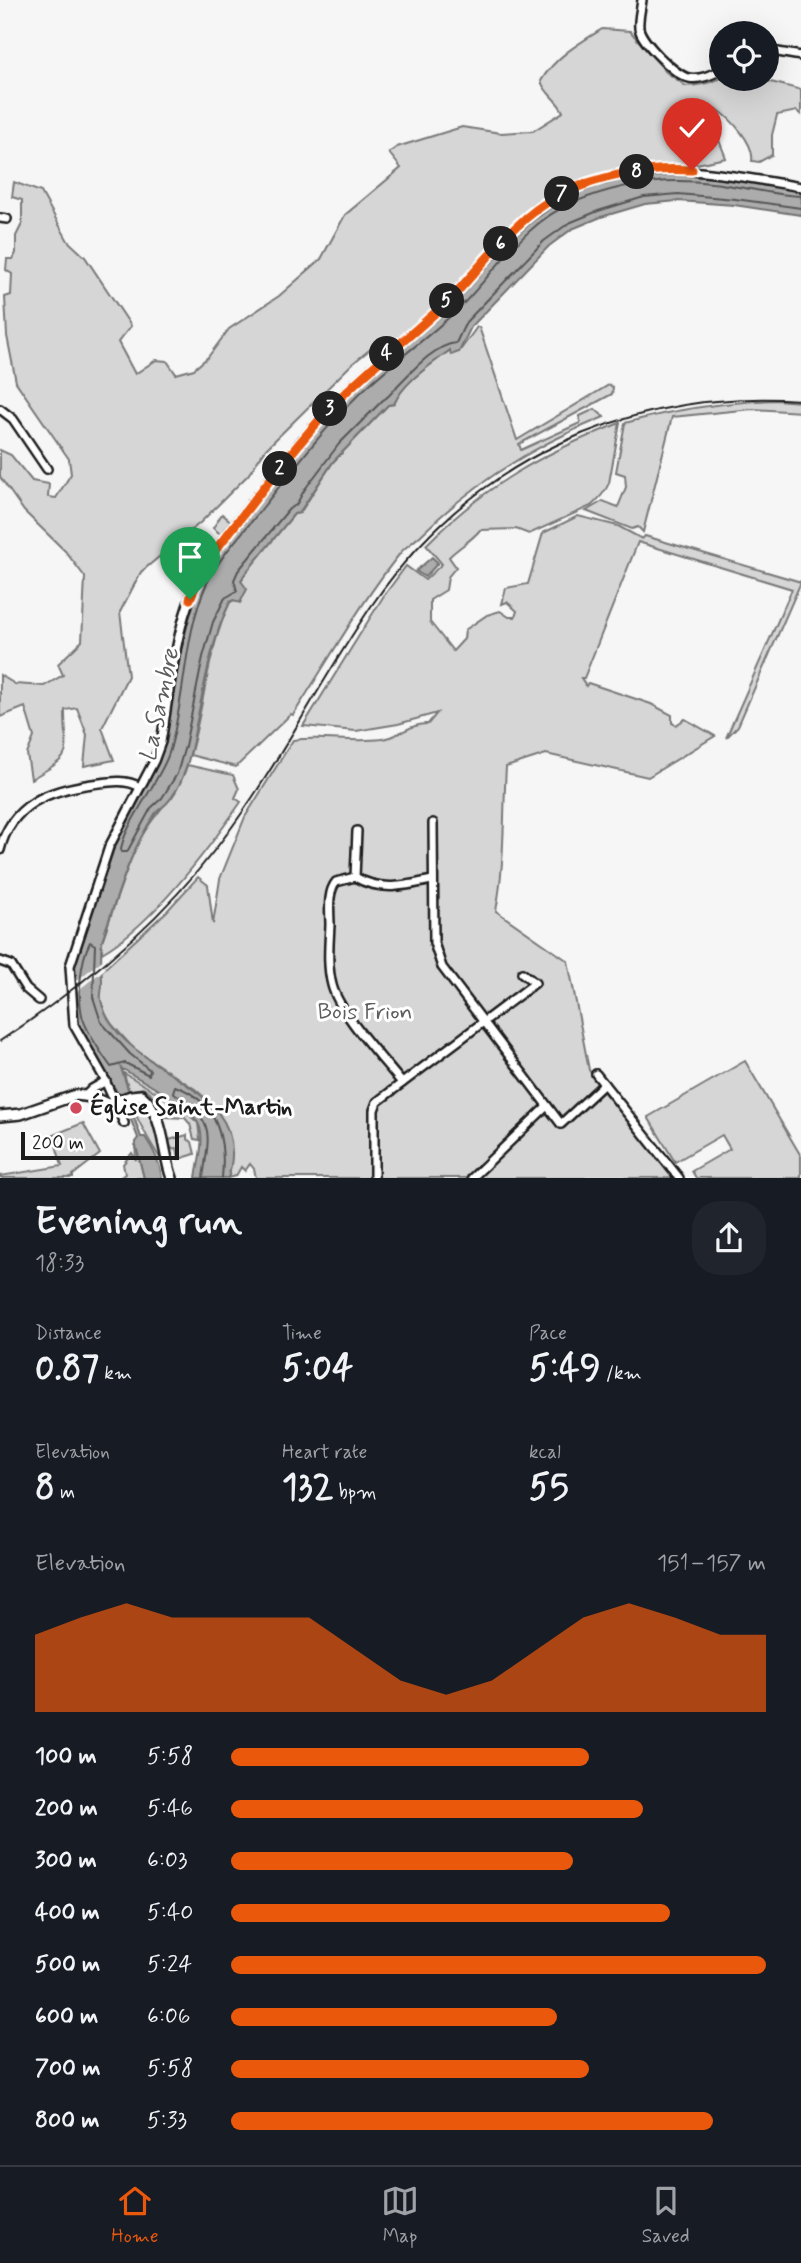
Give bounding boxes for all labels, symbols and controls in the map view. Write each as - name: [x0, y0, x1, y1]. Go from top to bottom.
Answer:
- map controls: [709, 21, 779, 91]
- button: locate: [709, 21, 779, 91]
- pin: [662, 98, 722, 170]
- icon: check: [673, 109, 711, 147]
- pin: 8: [620, 154, 654, 190]
- text: 8: [631, 159, 642, 184]
- pin: 7: [544, 176, 580, 212]
- text: 7: [556, 181, 567, 206]
- pin: 6: [484, 226, 518, 262]
- text: 6: [496, 231, 505, 256]
- pin: 5: [430, 284, 464, 318]
- text: 5: [441, 288, 452, 313]
- pin: 4: [370, 336, 404, 372]
- text: 4: [381, 341, 392, 366]
- pin: 3: [312, 392, 348, 426]
- text: 3: [325, 396, 334, 421]
- pin: 2: [262, 452, 298, 486]
- text: 2: [275, 456, 284, 481]
- pin: [160, 527, 220, 599]
- icon: arrive: [171, 538, 209, 576]
- water label: La Sambre: [133, 645, 187, 765]
- park label: Bois Frion: [317, 998, 413, 1028]
- place label: Église Saint-Martin: [90, 1092, 292, 1123]
- marker: Église Saint-Martin: [68, 1100, 84, 1116]
- scale bar: [21, 1129, 178, 1161]
- text: 200 m: [32, 1131, 84, 1156]
- text: Evening run: [35, 1198, 242, 1247]
- button: share: [692, 1201, 766, 1275]
- text: 18:33: [35, 1249, 84, 1279]
- text: Distance: [35, 1321, 102, 1346]
- text: Time: [282, 1321, 322, 1346]
- text: Pace: [529, 1321, 567, 1346]
- text: 0.87: [35, 1346, 99, 1392]
- text: 5:04: [282, 1346, 353, 1392]
- text: 5:49: [529, 1346, 601, 1392]
- text: km: [99, 1361, 132, 1386]
- text: /km: [601, 1361, 642, 1386]
- text: Elevation: [35, 1440, 110, 1465]
- text: Heart rate: [282, 1440, 367, 1465]
- text: kcal: [529, 1440, 561, 1465]
- text: 8: [35, 1465, 55, 1511]
- text: 132: [282, 1465, 333, 1511]
- text: 55: [529, 1465, 569, 1511]
- text: m: [55, 1480, 75, 1505]
- text: bpm: [333, 1480, 377, 1505]
- text: Elevation: [35, 1549, 126, 1579]
- text: 151–157 m: [657, 1549, 766, 1579]
- text: 100 m: [35, 1742, 97, 1772]
- text: 5:58: [147, 1742, 193, 1772]
- text: 200 m: [35, 1794, 98, 1824]
- text: 5:46: [147, 1794, 193, 1824]
- text: 300 m: [35, 1846, 97, 1876]
- text: 6:03: [147, 1846, 188, 1876]
- text: 400 m: [35, 1898, 100, 1928]
- text: 5:40: [147, 1898, 193, 1928]
- text: 500 m: [35, 1950, 100, 1980]
- text: 5:24: [147, 1950, 192, 1980]
- text: 600 m: [35, 2002, 98, 2032]
- text: 6:06: [147, 2002, 191, 2032]
- text: 700 m: [35, 2054, 100, 2084]
- text: 5:58: [147, 2054, 193, 2084]
- text: 800 m: [35, 2106, 99, 2136]
- text: 5:33: [147, 2106, 187, 2136]
- tab: Home: [111, 2182, 159, 2249]
- tab: Map: [381, 2182, 419, 2249]
- tab: Saved: [642, 2182, 690, 2249]

